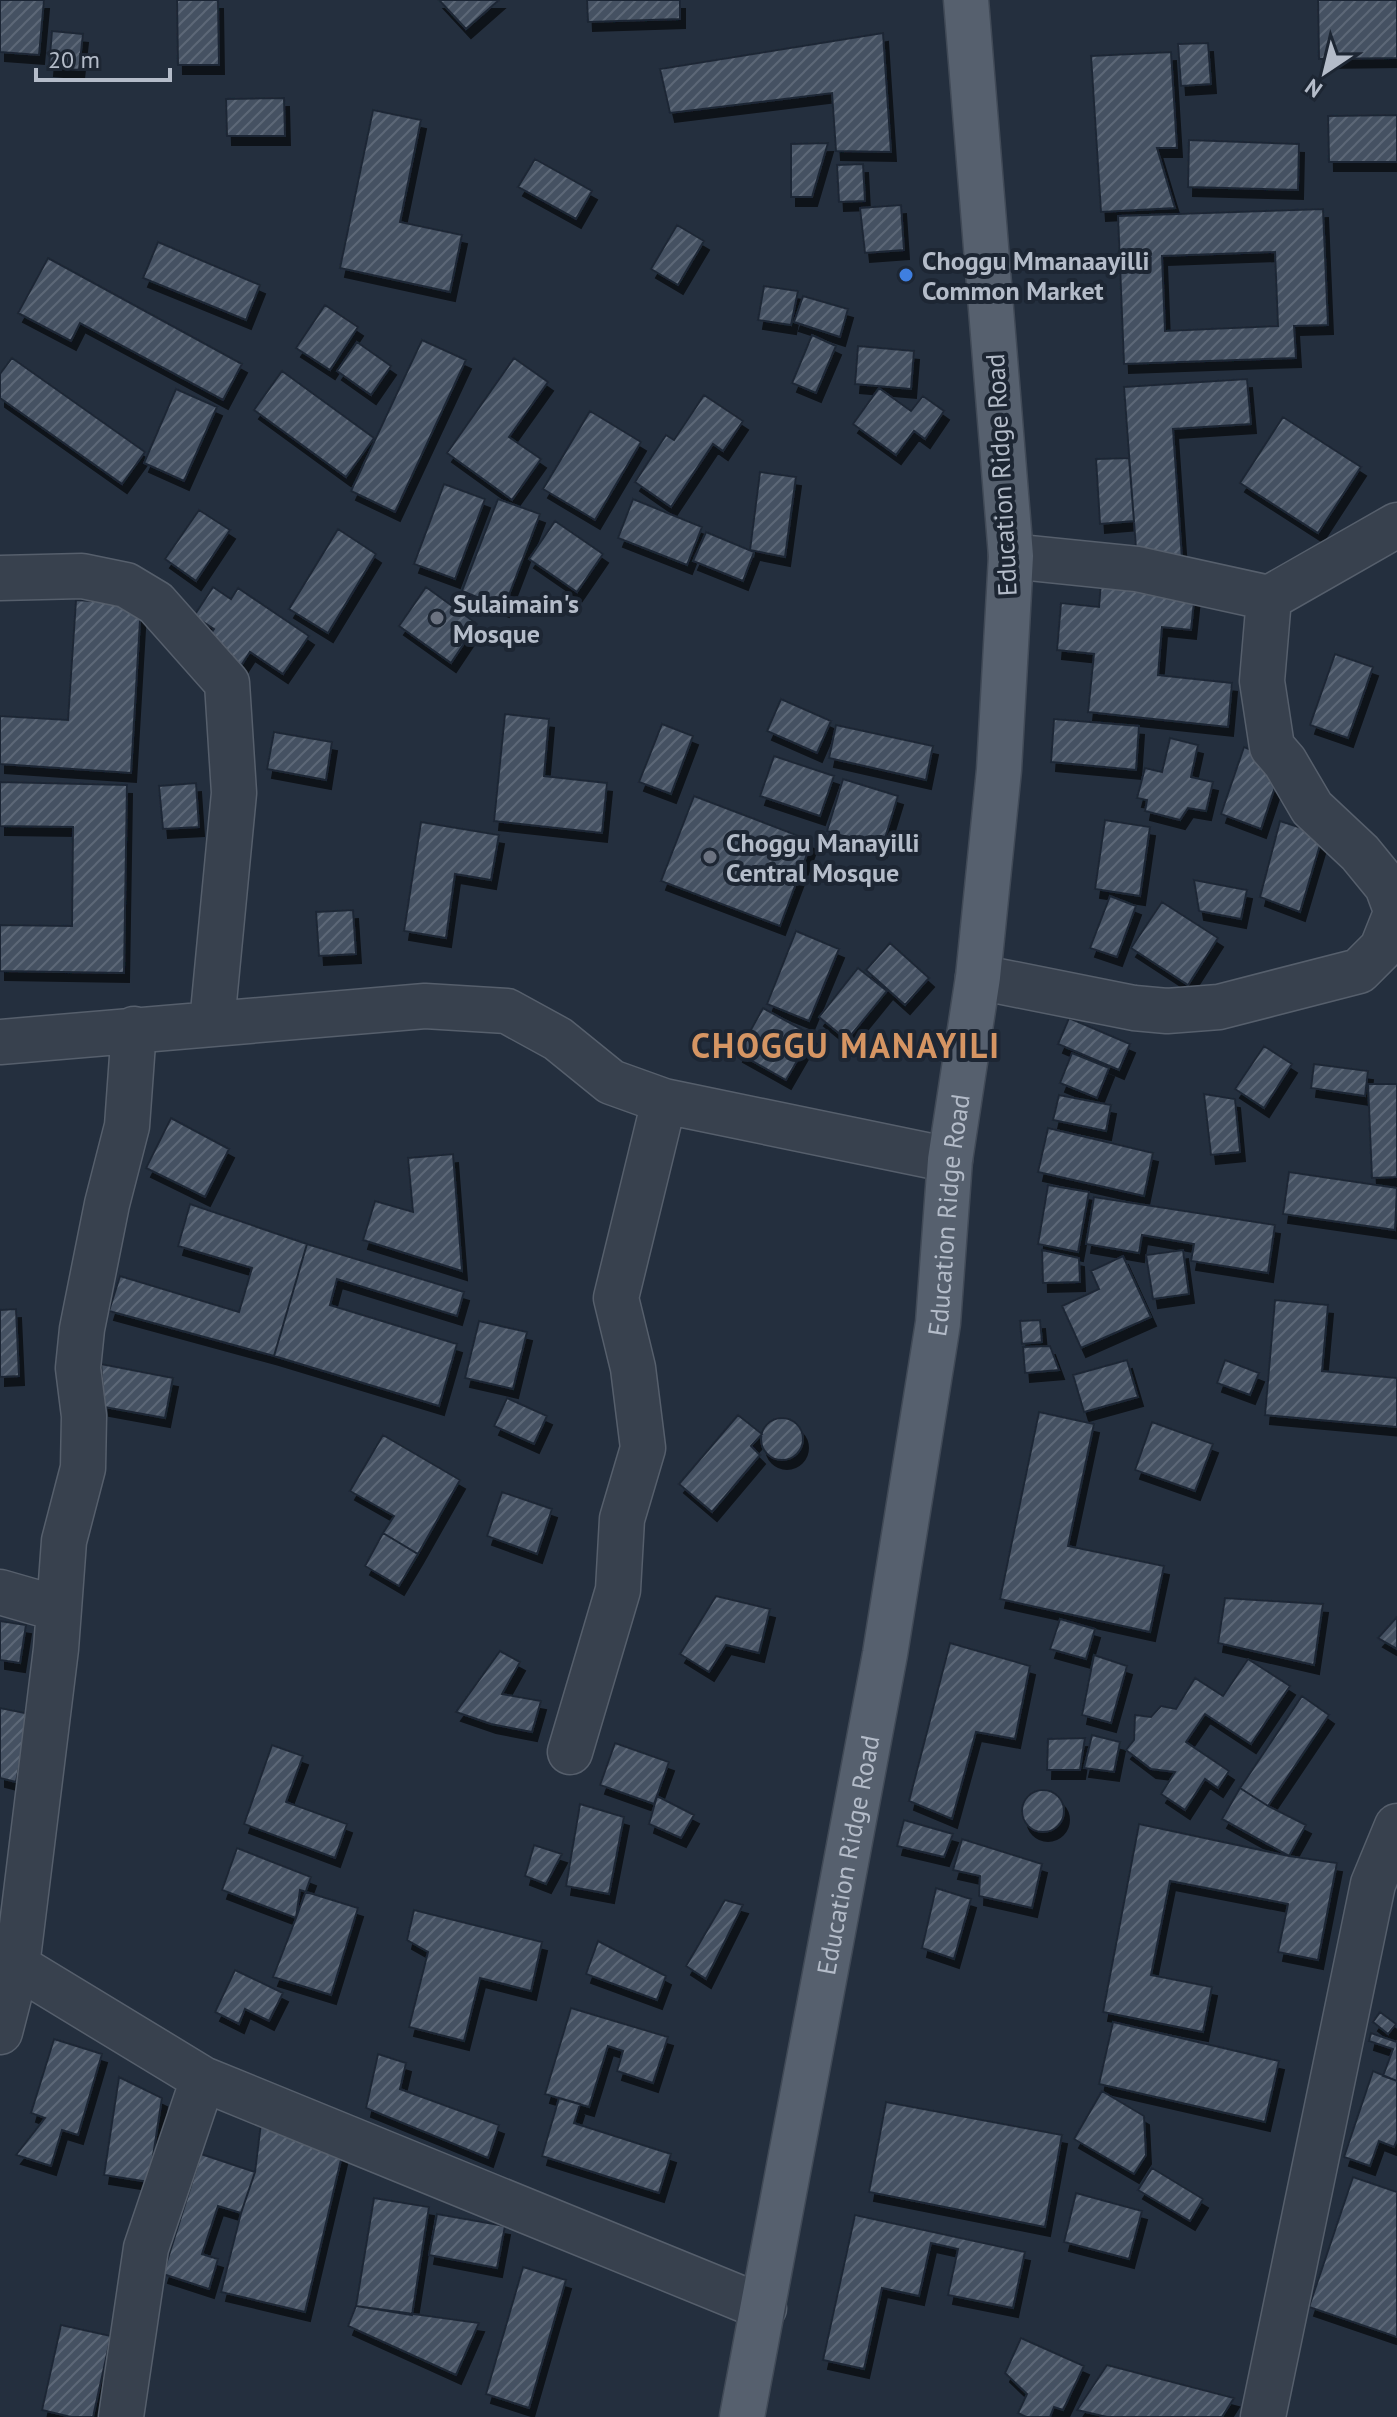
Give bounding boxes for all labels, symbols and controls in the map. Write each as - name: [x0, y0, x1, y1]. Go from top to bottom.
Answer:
- scale bar: [36, 32, 170, 82]
- north arrow: [1285, 32, 1365, 112]
- text: 20 m: [48, 44, 100, 75]
- text: N: [1300, 73, 1327, 104]
- place label: Choggu Mmanaayilli Common Market: [922, 244, 1149, 307]
- marker: Choggu Mmanaayilli Common Market: [897, 266, 915, 284]
- street label: Education Ridge Road: [978, 353, 1024, 597]
- place label: Sulaimain's Mosque: [453, 587, 579, 650]
- marker: Sulaimain's Mosque: [428, 609, 446, 627]
- place label: Choggu Manayilli Central Mosque: [726, 826, 920, 889]
- marker: Choggu Manayilli Central Mosque: [701, 848, 719, 866]
- district label: CHOGGU MANAYILI: [691, 1023, 1001, 1067]
- street label: Education Ridge Road: [920, 1092, 976, 1339]
- street label: Education Ridge Road: [809, 1732, 886, 1977]

